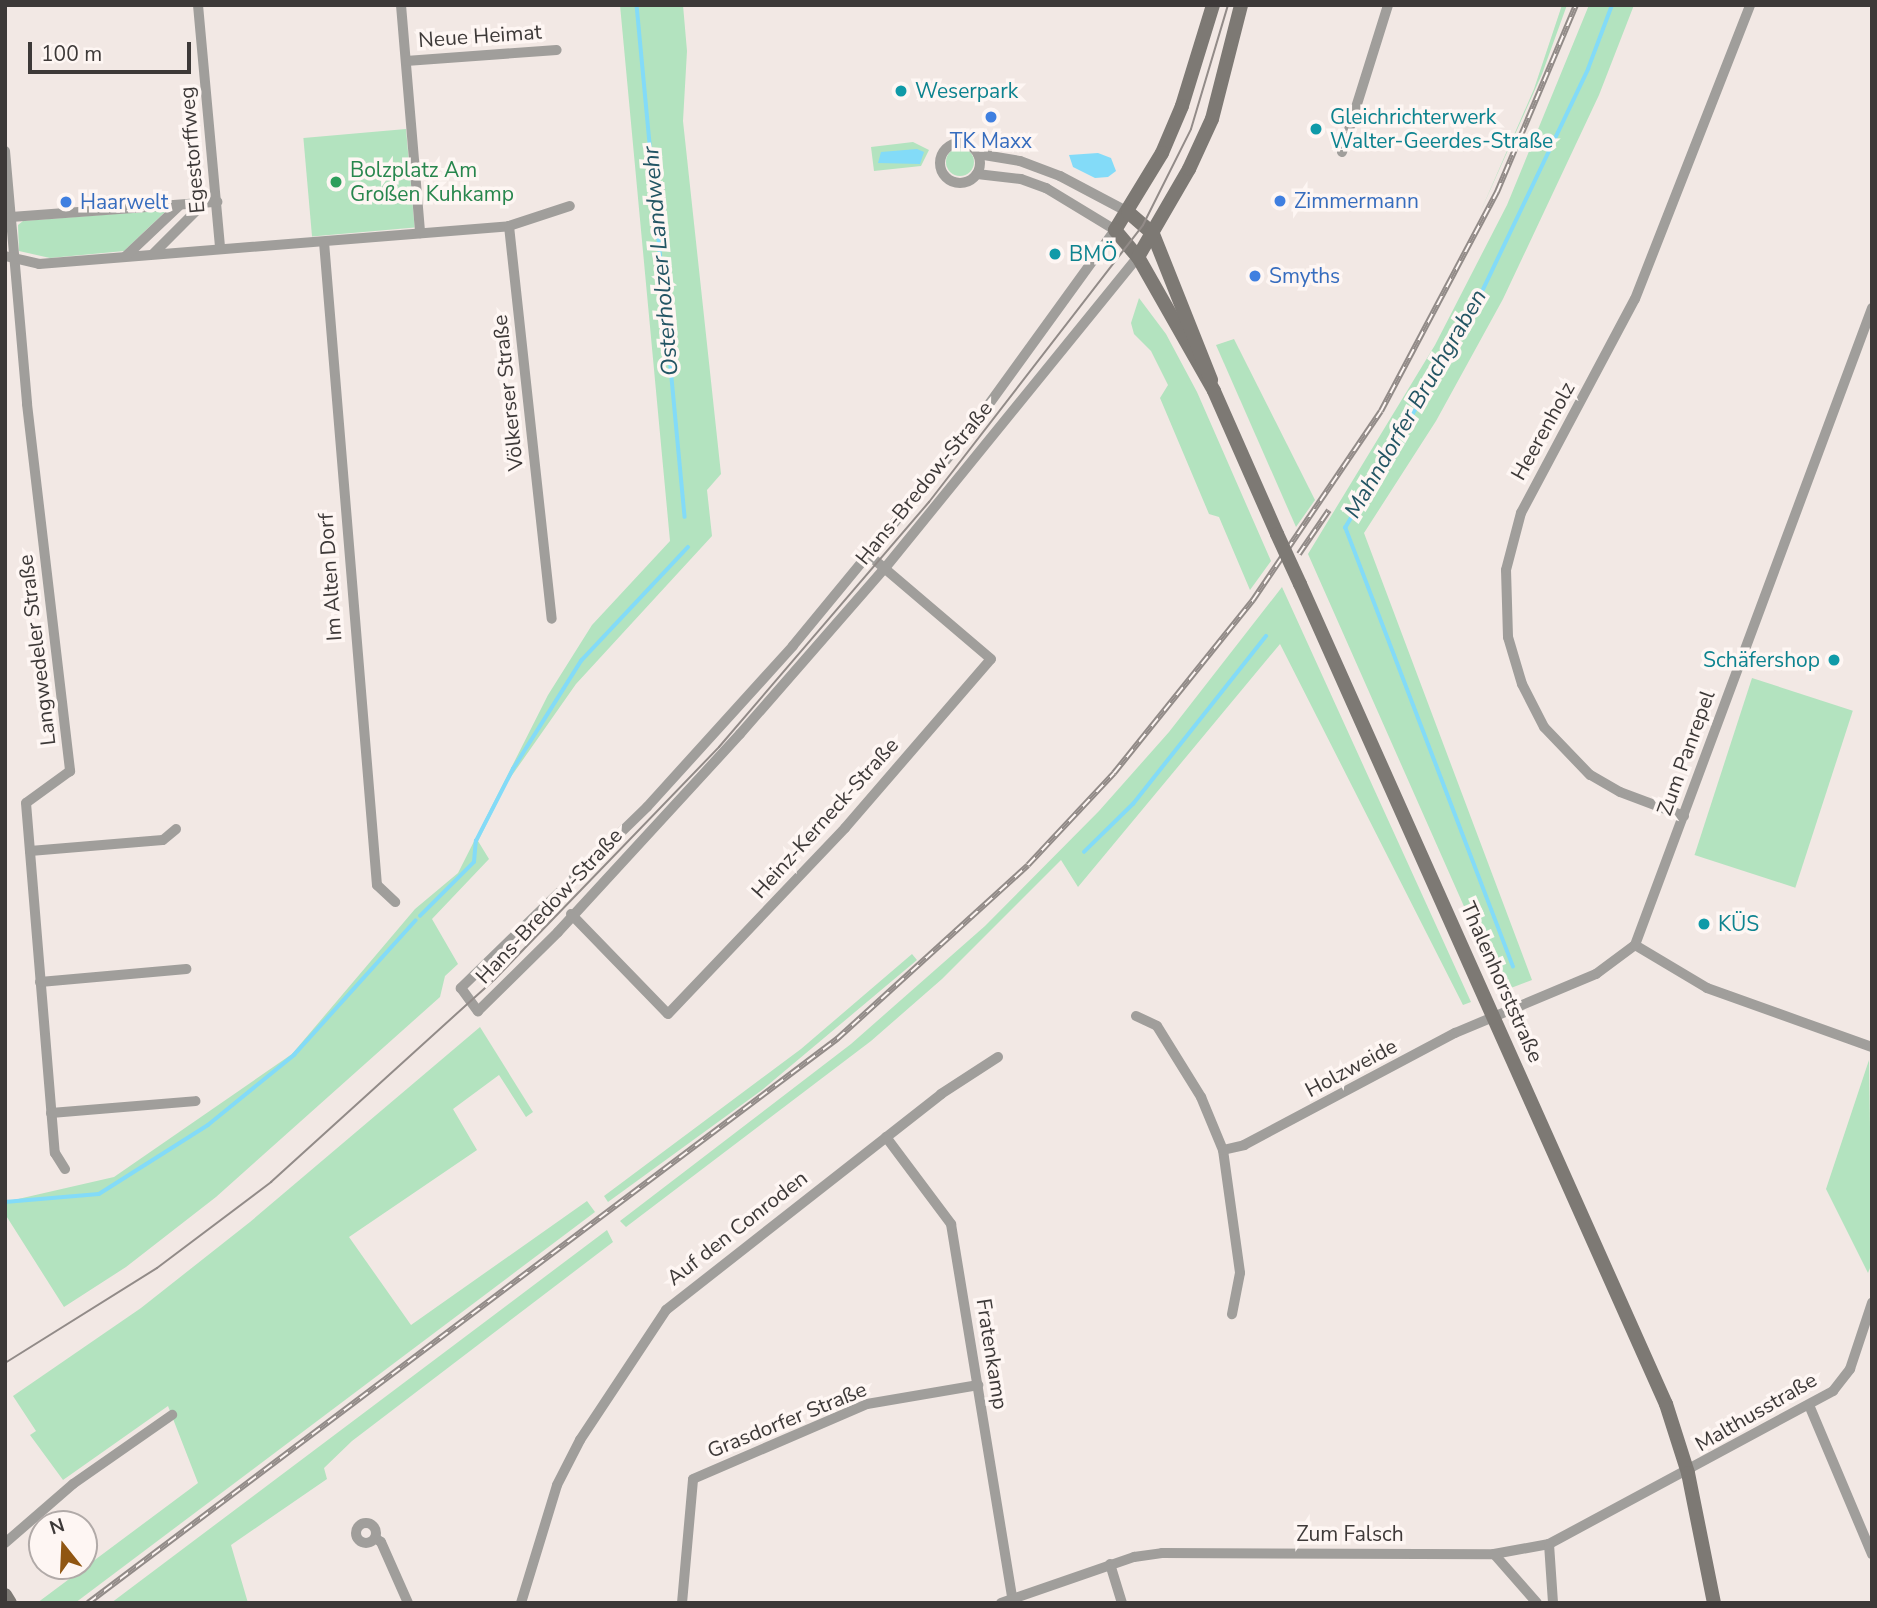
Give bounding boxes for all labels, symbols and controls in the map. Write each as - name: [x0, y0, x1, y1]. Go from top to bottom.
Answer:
- street label: Neue Heimat: [418, 19, 542, 53]
- scale bar: [32, 28, 194, 72]
- text: 100 m: [41, 40, 102, 68]
- place label: Weserpark: [915, 78, 1018, 104]
- marker: Weserpark: [893, 83, 909, 99]
- street label: Egestorffweg: [174, 86, 210, 214]
- place label: Gleichrichterwerk Walter-Geerdes-Straße: [1330, 104, 1553, 154]
- marker: TK Maxx: [983, 109, 999, 125]
- marker: Gleichrichterwerk Walter-Geerdes-Straße: [1308, 121, 1324, 137]
- place label: TK Maxx: [950, 128, 1032, 154]
- water label: Osterholzer Landwehr: [637, 145, 685, 377]
- place label: Bolzplatz Am Großen Kuhkamp: [350, 157, 514, 207]
- marker: Bolzplatz Am Großen Kuhkamp: [328, 174, 344, 190]
- place label: Zimmermann: [1294, 188, 1419, 214]
- place label: Haarwelt: [80, 189, 168, 215]
- marker: Zimmermann: [1272, 193, 1288, 209]
- marker: Haarwelt: [58, 194, 74, 210]
- place label: BMÖ: [1069, 241, 1117, 267]
- marker: BMÖ: [1047, 246, 1063, 262]
- place label: Smyths: [1269, 263, 1340, 289]
- marker: Smyths: [1247, 268, 1263, 284]
- water label: Mahndorfer Bruchgraben: [1339, 285, 1493, 523]
- street label: Völkerser Straße: [487, 314, 529, 472]
- street label: Heerenholz: [1506, 378, 1580, 484]
- street label: Hans-Bredow-Straße: [850, 396, 998, 570]
- street label: Im Alten Dorf: [313, 512, 347, 642]
- street label: Langwedeler Straße: [13, 553, 61, 747]
- place label: Schäfershop: [1703, 647, 1820, 673]
- marker: Schäfershop: [1826, 652, 1842, 668]
- street label: Zum Panrepel: [1652, 687, 1720, 819]
- street label: Heinz-Kerneck-Straße: [746, 733, 904, 903]
- street label: Hans-Bredow-Straße: [471, 823, 627, 989]
- street label: Thalenhorststraße: [1455, 898, 1549, 1066]
- place label: KÜS: [1718, 911, 1759, 937]
- marker: KÜS: [1696, 916, 1712, 932]
- street label: Holzweide: [1301, 1033, 1401, 1103]
- street label: Auf den Conroden: [662, 1165, 812, 1291]
- street label: Fratenkamp: [971, 1297, 1013, 1411]
- street label: Malthusstraße: [1691, 1367, 1821, 1457]
- street label: Grasdorfer Straße: [704, 1377, 870, 1463]
- north arrow: [28, 1510, 98, 1580]
- text: N: [46, 1512, 68, 1541]
- street label: Zum Falsch: [1296, 1521, 1404, 1547]

